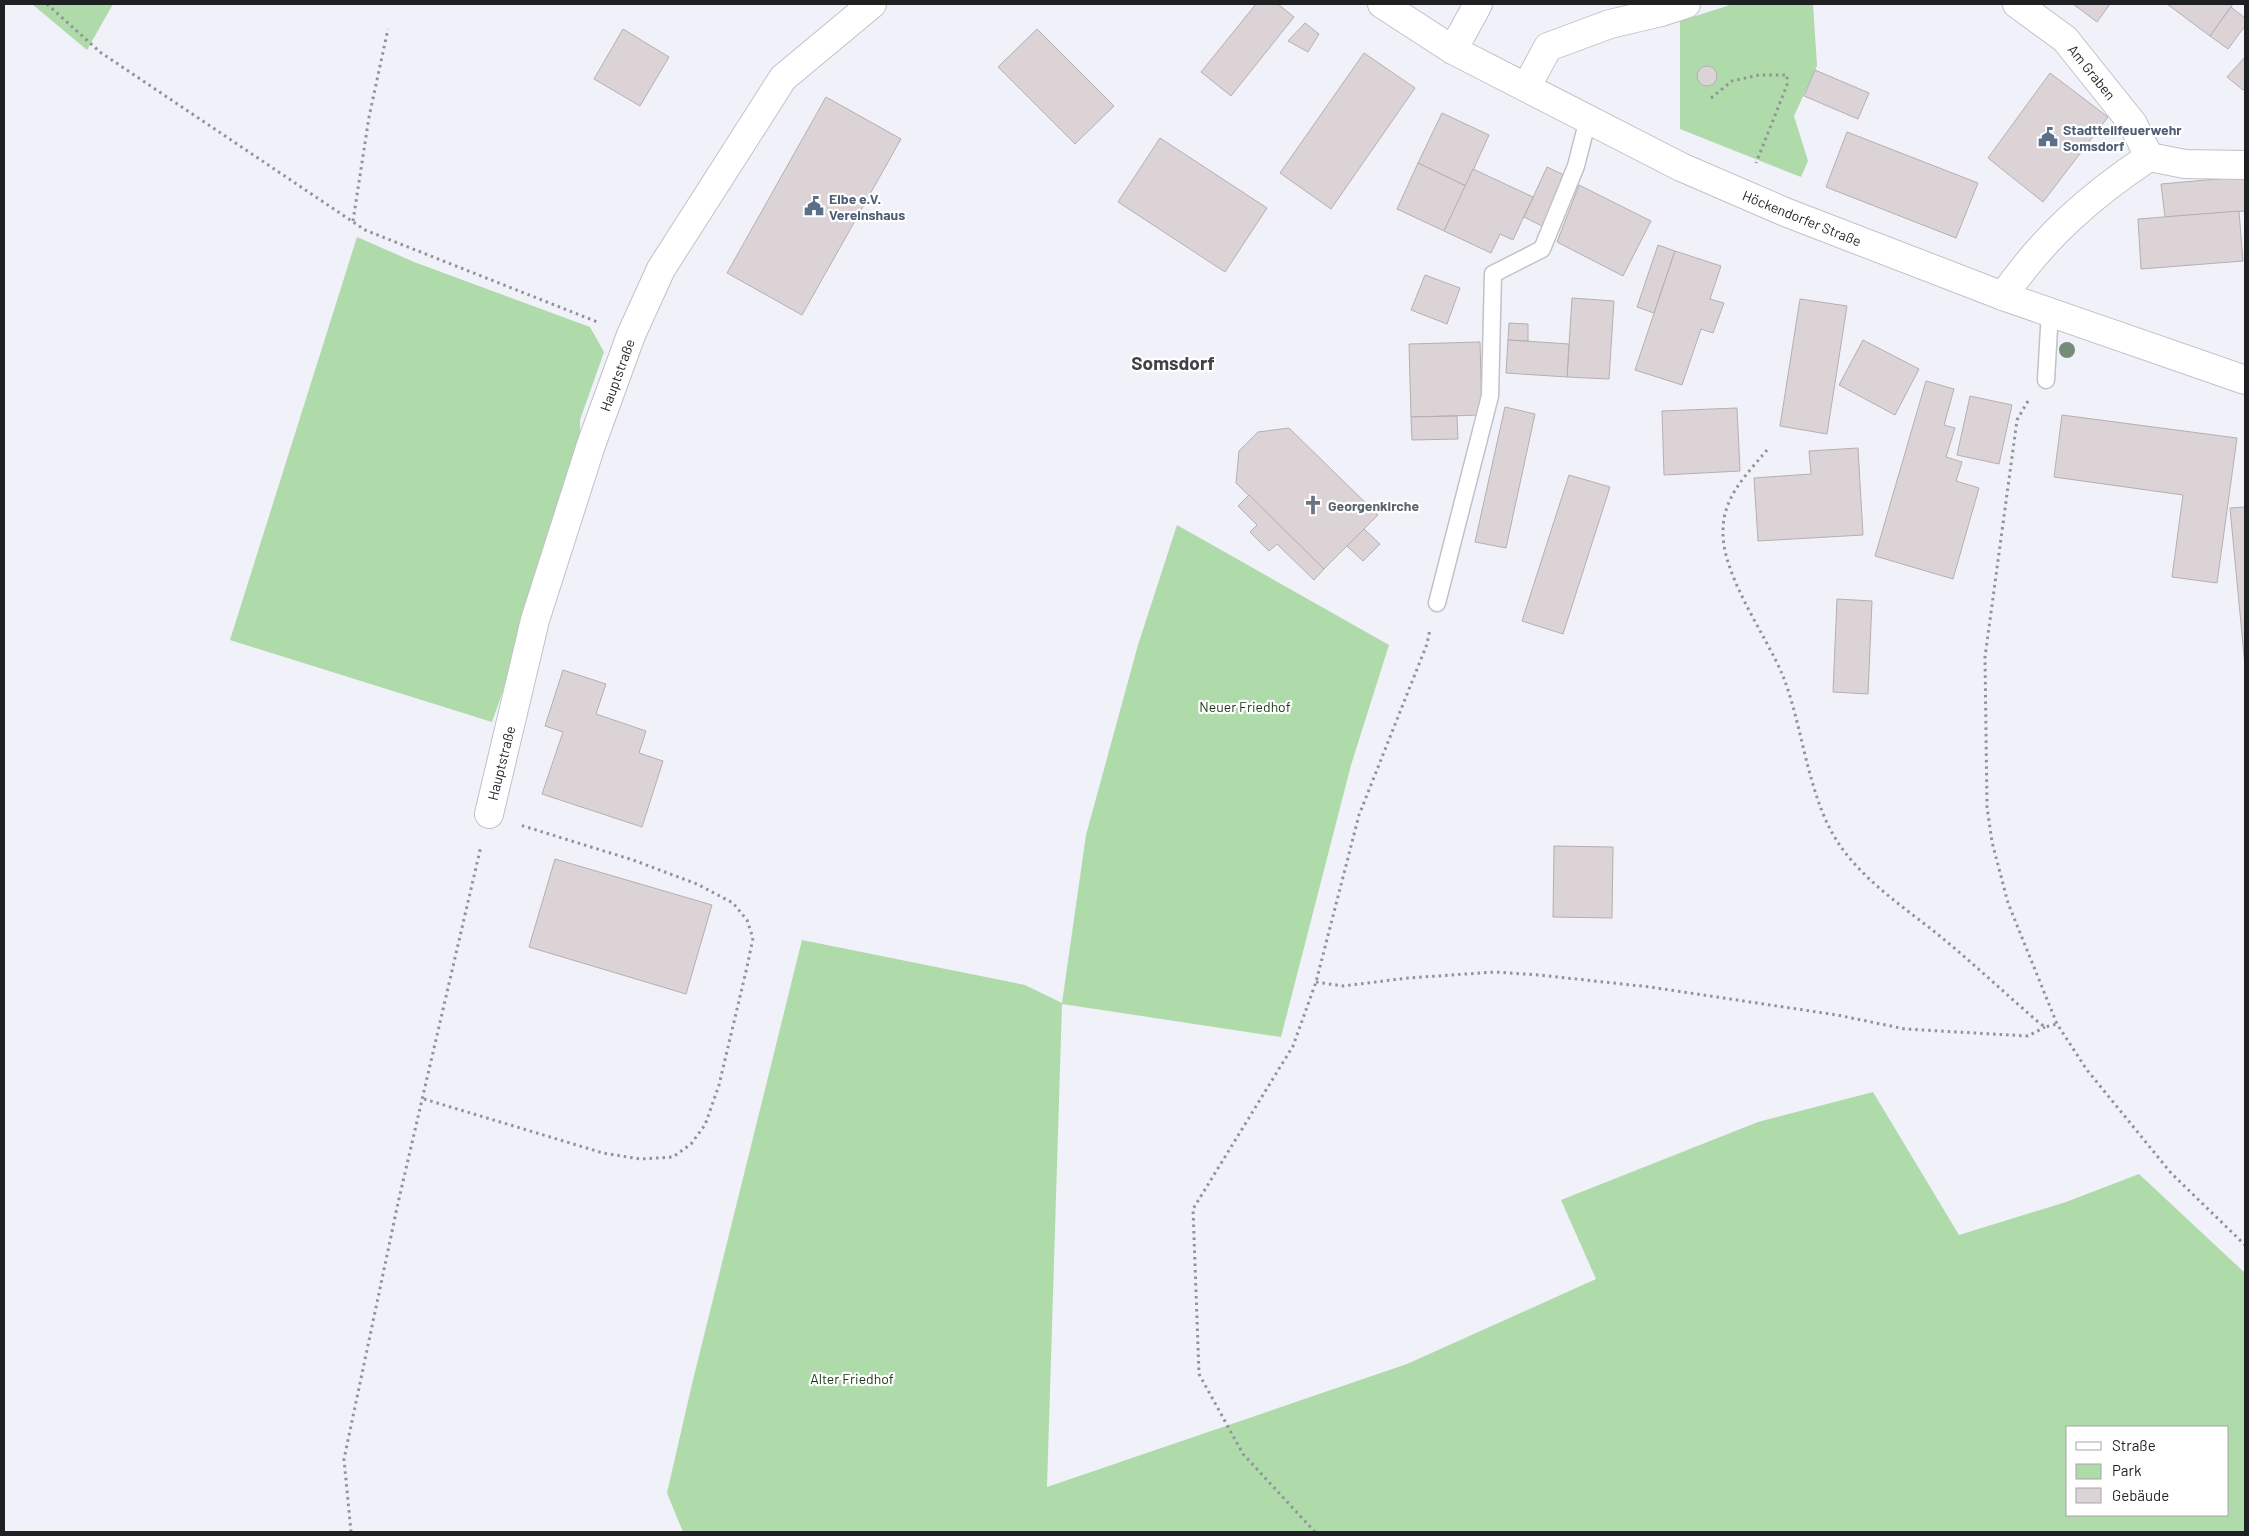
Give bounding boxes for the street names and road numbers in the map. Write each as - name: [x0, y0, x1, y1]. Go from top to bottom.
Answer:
- street label: Am Graben: [2065, 41, 2119, 103]
- street label: Höckendorfer Straße: [1740, 186, 1864, 250]
- street label: Hauptstraße: [596, 336, 638, 414]
- street label: Hauptstraße: [484, 724, 518, 802]

